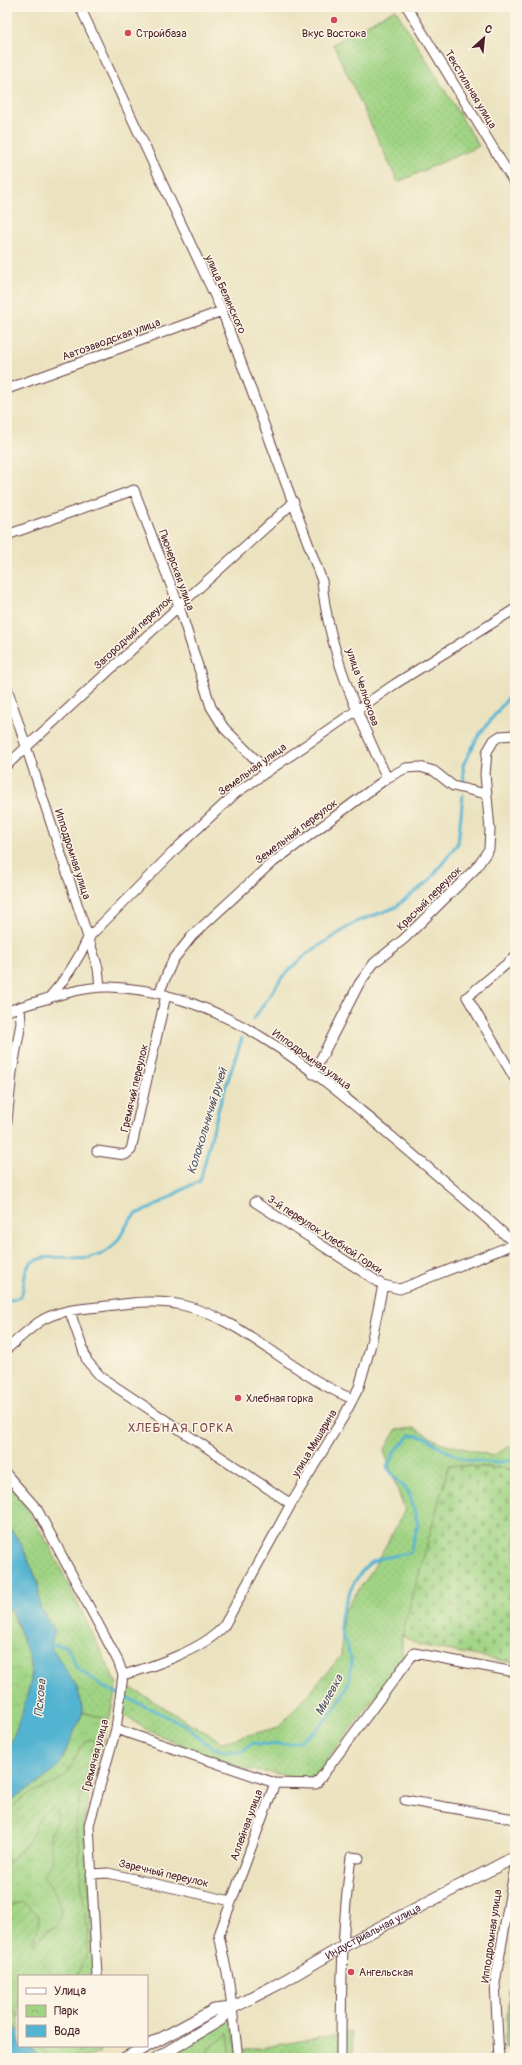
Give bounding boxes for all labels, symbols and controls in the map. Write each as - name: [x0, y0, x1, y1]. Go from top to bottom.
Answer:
- marker: Вкус Востока: [329, 15, 339, 25]
- north arrow: [464, 18, 504, 58]
- text: С: [482, 22, 494, 37]
- place label: Стройбаза: [136, 27, 187, 40]
- place label: Вкус Востока: [302, 27, 366, 40]
- marker: Стройбаза: [123, 28, 133, 38]
- street label: Текстильная улица: [442, 48, 499, 131]
- street label: улица Белинского: [202, 252, 249, 336]
- street label: Автозаводская улица: [60, 316, 162, 363]
- street label: Пионерская улица: [156, 528, 197, 612]
- street label: Загородный переулок: [91, 592, 176, 672]
- street label: улица Челнокова: [343, 646, 382, 728]
- street label: Земельная улица: [216, 740, 289, 798]
- street label: Земельный переулок: [253, 796, 340, 867]
- street label: Ипподромная улица: [52, 807, 93, 901]
- street label: Красный переулок: [394, 863, 465, 933]
- street label: Ипподромная улица: [270, 1026, 354, 1092]
- street label: Гремячий переулок: [118, 1042, 151, 1133]
- water label: Колокольничий ручей: [184, 1065, 231, 1176]
- street label: 3-й переулок Хлебной Горки: [265, 1192, 385, 1276]
- place label: Хлебная горка: [246, 1392, 313, 1405]
- marker: Хлебная горка: [233, 1393, 243, 1403]
- street label: улица Мишарина: [289, 1407, 340, 1480]
- district label: ХЛЕБНАЯ ГОРКА: [128, 1420, 234, 1436]
- water label: Милевка: [312, 1671, 347, 1718]
- water label: Пскова: [31, 1677, 50, 1717]
- street label: Гремячая улица: [80, 1718, 111, 1793]
- street label: Аллейная улица: [228, 1788, 265, 1863]
- street label: Заречный переулок: [118, 1857, 210, 1890]
- street label: Ипподромная улица: [479, 1889, 504, 1984]
- street label: Индустриальная улица: [323, 1901, 423, 1962]
- place label: Ангельская: [359, 1966, 413, 1979]
- marker: Ангельская: [346, 1967, 356, 1977]
- legend: [18, 1975, 148, 2047]
- text: Улица: [54, 1984, 86, 1999]
- text: Парк: [54, 2004, 79, 2019]
- text: Вода: [54, 2024, 80, 2039]

